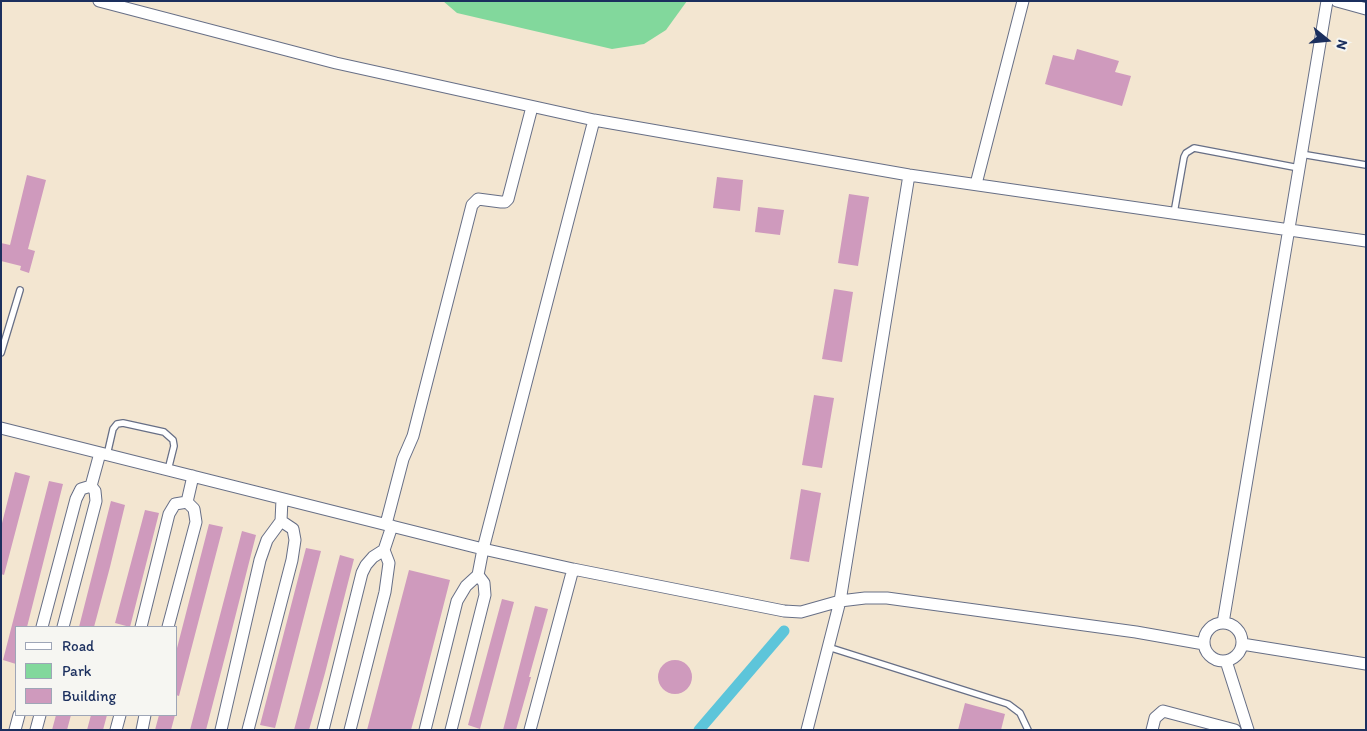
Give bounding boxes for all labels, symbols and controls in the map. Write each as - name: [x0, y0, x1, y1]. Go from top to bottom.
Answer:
- north arrow: [1302, 15, 1352, 65]
- text: N: [1332, 38, 1351, 52]
- legend: [15, 626, 178, 716]
- text: Road: [62, 637, 94, 655]
- text: Park: [62, 662, 92, 680]
- text: Building: [62, 687, 116, 705]

